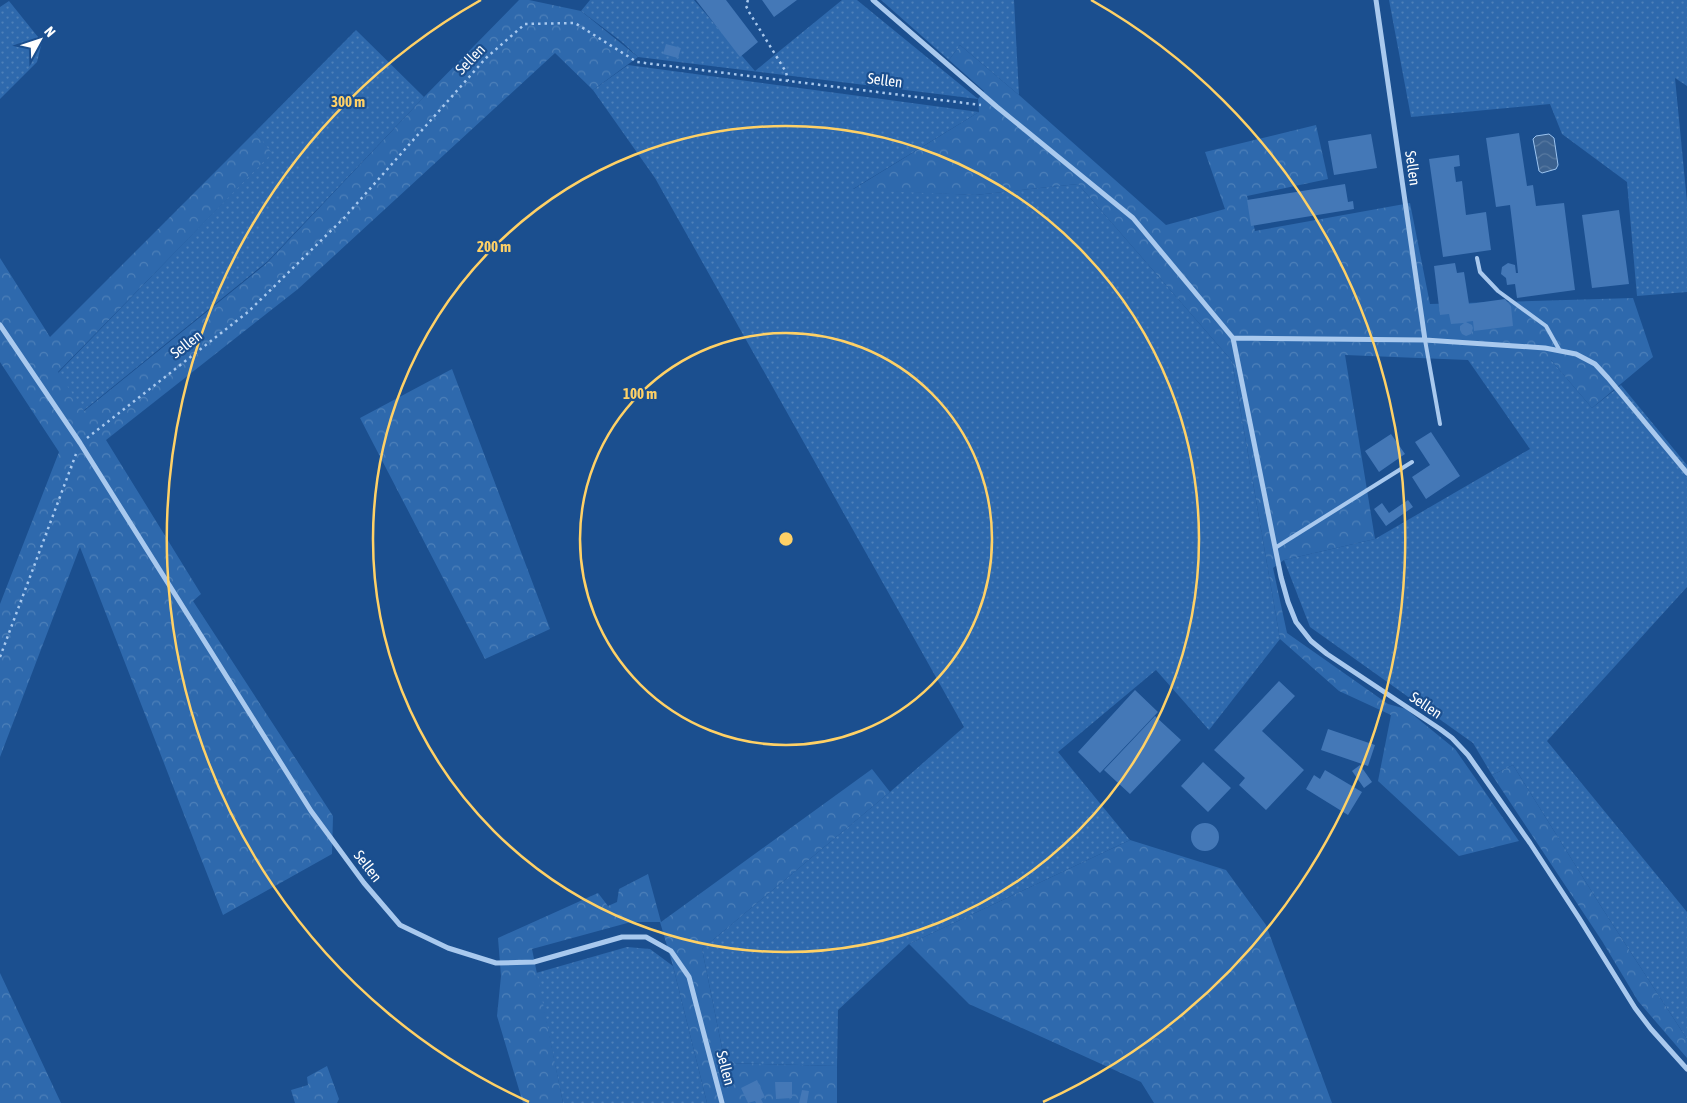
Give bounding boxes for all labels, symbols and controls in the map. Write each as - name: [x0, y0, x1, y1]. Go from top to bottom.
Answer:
- north arrow: [15, 15, 65, 65]
- text: N: [41, 23, 59, 40]
- street label: Sellen: [452, 41, 488, 77]
- street label: Sellen: [867, 69, 903, 91]
- text: 300 m: [331, 93, 365, 110]
- street label: Sellen: [1402, 149, 1424, 187]
- text: 200 m: [477, 238, 511, 255]
- street label: Sellen: [167, 327, 205, 361]
- text: 100 m: [623, 385, 657, 402]
- centre of rings: [777, 530, 795, 548]
- street label: Sellen: [1407, 688, 1445, 722]
- street label: Sellen: [351, 847, 385, 885]
- street label: Sellen: [713, 1049, 739, 1087]

